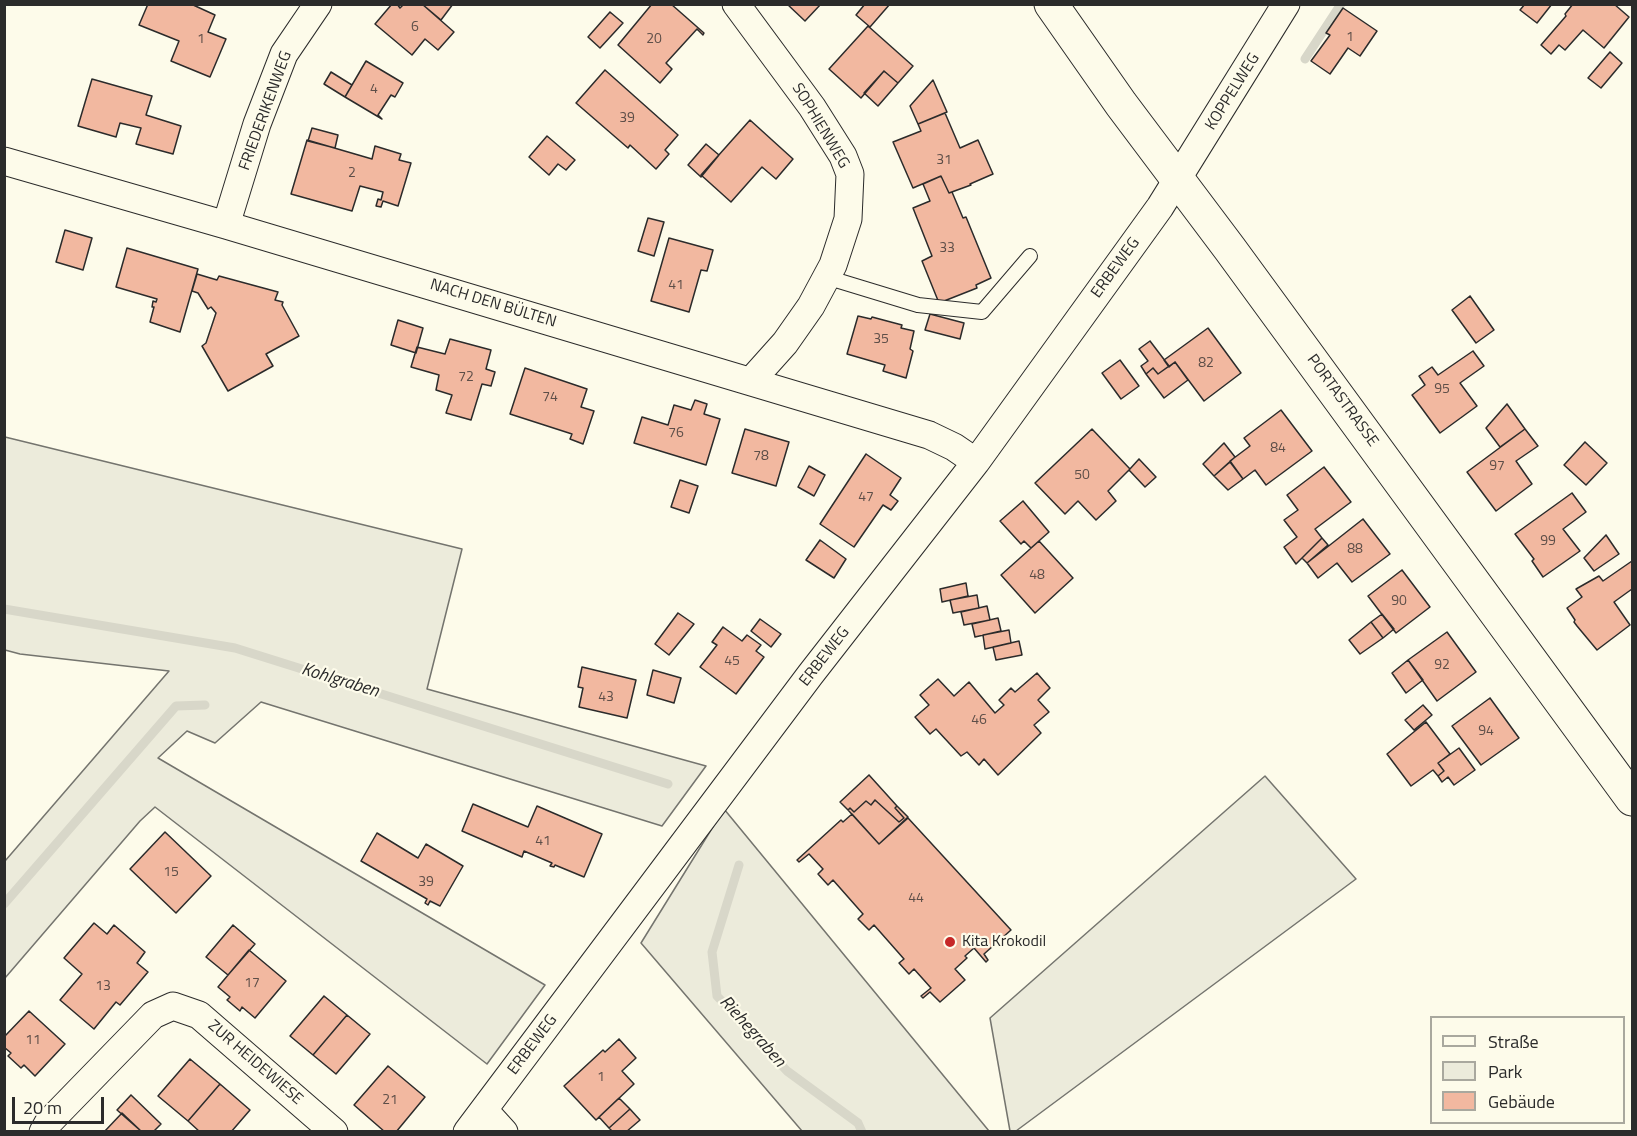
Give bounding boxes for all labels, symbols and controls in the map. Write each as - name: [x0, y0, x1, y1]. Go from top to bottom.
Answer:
- house number: 6: [411, 20, 419, 36]
- house number: 1: [1346, 30, 1354, 46]
- house number: 1: [197, 32, 205, 48]
- house number: 20: [646, 32, 662, 48]
- street label: FRIEDERIKENWEG: [236, 49, 296, 173]
- street label: KOPPELWEG: [1202, 50, 1264, 134]
- street label: SOPHIENWEG: [787, 80, 853, 172]
- house number: 4: [370, 82, 378, 98]
- house number: 39: [619, 111, 635, 127]
- house number: 31: [936, 153, 952, 169]
- house number: 2: [348, 166, 356, 182]
- street label: ERBEWEG: [1088, 234, 1144, 302]
- house number: 33: [939, 241, 955, 257]
- street label: NACH DEN BÜLTEN: [428, 276, 558, 332]
- house number: 41: [668, 278, 684, 294]
- house number: 35: [873, 332, 889, 348]
- street label: PORTASTRASSE: [1302, 351, 1382, 451]
- house number: 82: [1198, 356, 1214, 372]
- house number: 72: [458, 370, 474, 386]
- house number: 95: [1434, 382, 1450, 398]
- house number: 74: [542, 390, 558, 406]
- house number: 76: [668, 426, 684, 442]
- house number: 84: [1270, 441, 1286, 457]
- house number: 78: [753, 449, 769, 465]
- house number: 97: [1489, 459, 1505, 475]
- house number: 50: [1074, 468, 1090, 484]
- house number: 47: [858, 490, 874, 506]
- house number: 99: [1540, 534, 1556, 550]
- house number: 88: [1347, 542, 1363, 558]
- house number: 48: [1029, 568, 1045, 584]
- house number: 90: [1391, 594, 1407, 610]
- street label: ERBEWEG: [796, 623, 854, 691]
- house number: 45: [724, 654, 740, 670]
- house number: 92: [1434, 658, 1450, 674]
- water label: Kohlgraben: [299, 659, 381, 703]
- house number: 43: [598, 690, 614, 706]
- house number: 46: [971, 713, 987, 729]
- house number: 94: [1478, 724, 1494, 740]
- house number: 41: [535, 834, 551, 850]
- house number: 15: [163, 865, 179, 881]
- house number: 39: [418, 875, 434, 891]
- house number: 44: [908, 891, 924, 907]
- place label: Kita Krokodil: [962, 932, 1046, 952]
- marker: Kita Krokodil: [943, 935, 957, 949]
- house number: 17: [244, 976, 260, 992]
- house number: 13: [95, 979, 111, 995]
- water label: Riehegraben: [714, 992, 790, 1072]
- street label: ERBEWEG: [504, 1011, 562, 1079]
- legend: [1430, 1016, 1625, 1124]
- street label: ZUR HEIDEWIESE: [204, 1017, 306, 1109]
- text: Straße: [1488, 1028, 1539, 1055]
- house number: 11: [25, 1033, 41, 1049]
- text: Park: [1488, 1058, 1522, 1085]
- house number: 1: [597, 1070, 605, 1086]
- scale bar: [15, 1085, 106, 1123]
- text: Gebäude: [1488, 1088, 1555, 1115]
- house number: 21: [382, 1093, 398, 1109]
- text: 20 m: [23, 1094, 62, 1121]

